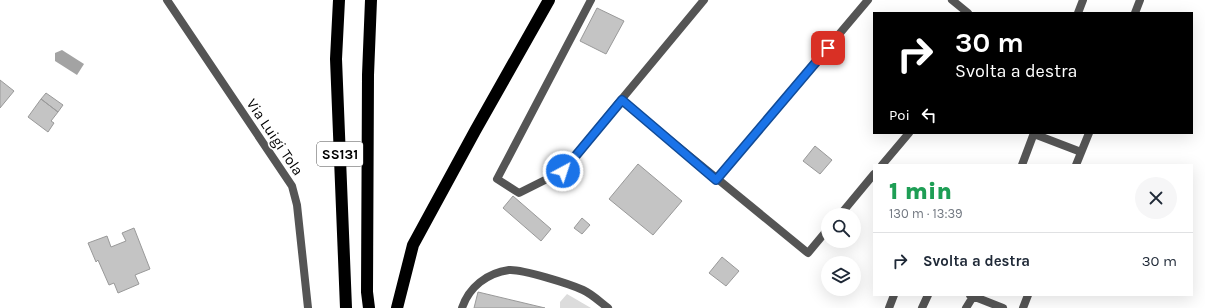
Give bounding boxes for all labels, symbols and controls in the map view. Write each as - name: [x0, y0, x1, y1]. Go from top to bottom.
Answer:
- text: 30 m: [955, 26, 1024, 59]
- icon: right: [889, 28, 941, 80]
- pin: [811, 31, 845, 65]
- icon: arrive: [817, 37, 839, 59]
- text: Svolta a destra: [955, 60, 1078, 82]
- street label: Via Luigi Tola: [243, 95, 307, 179]
- icon: left: [918, 104, 940, 126]
- text: Poi: [889, 106, 910, 124]
- road number: SS131: [317, 142, 363, 166]
- position arrow: [542, 150, 584, 192]
- text: 1 min: [889, 177, 952, 205]
- button: close: [1135, 177, 1177, 219]
- text: 130 m · 13:39: [889, 206, 963, 221]
- map controls: [821, 208, 861, 296]
- button: search: [821, 208, 861, 248]
- icon: right: [889, 250, 911, 272]
- text: Svolta a destra: [923, 252, 1030, 270]
- text: 30 m: [1142, 252, 1177, 270]
- button: layers: [821, 256, 861, 296]

